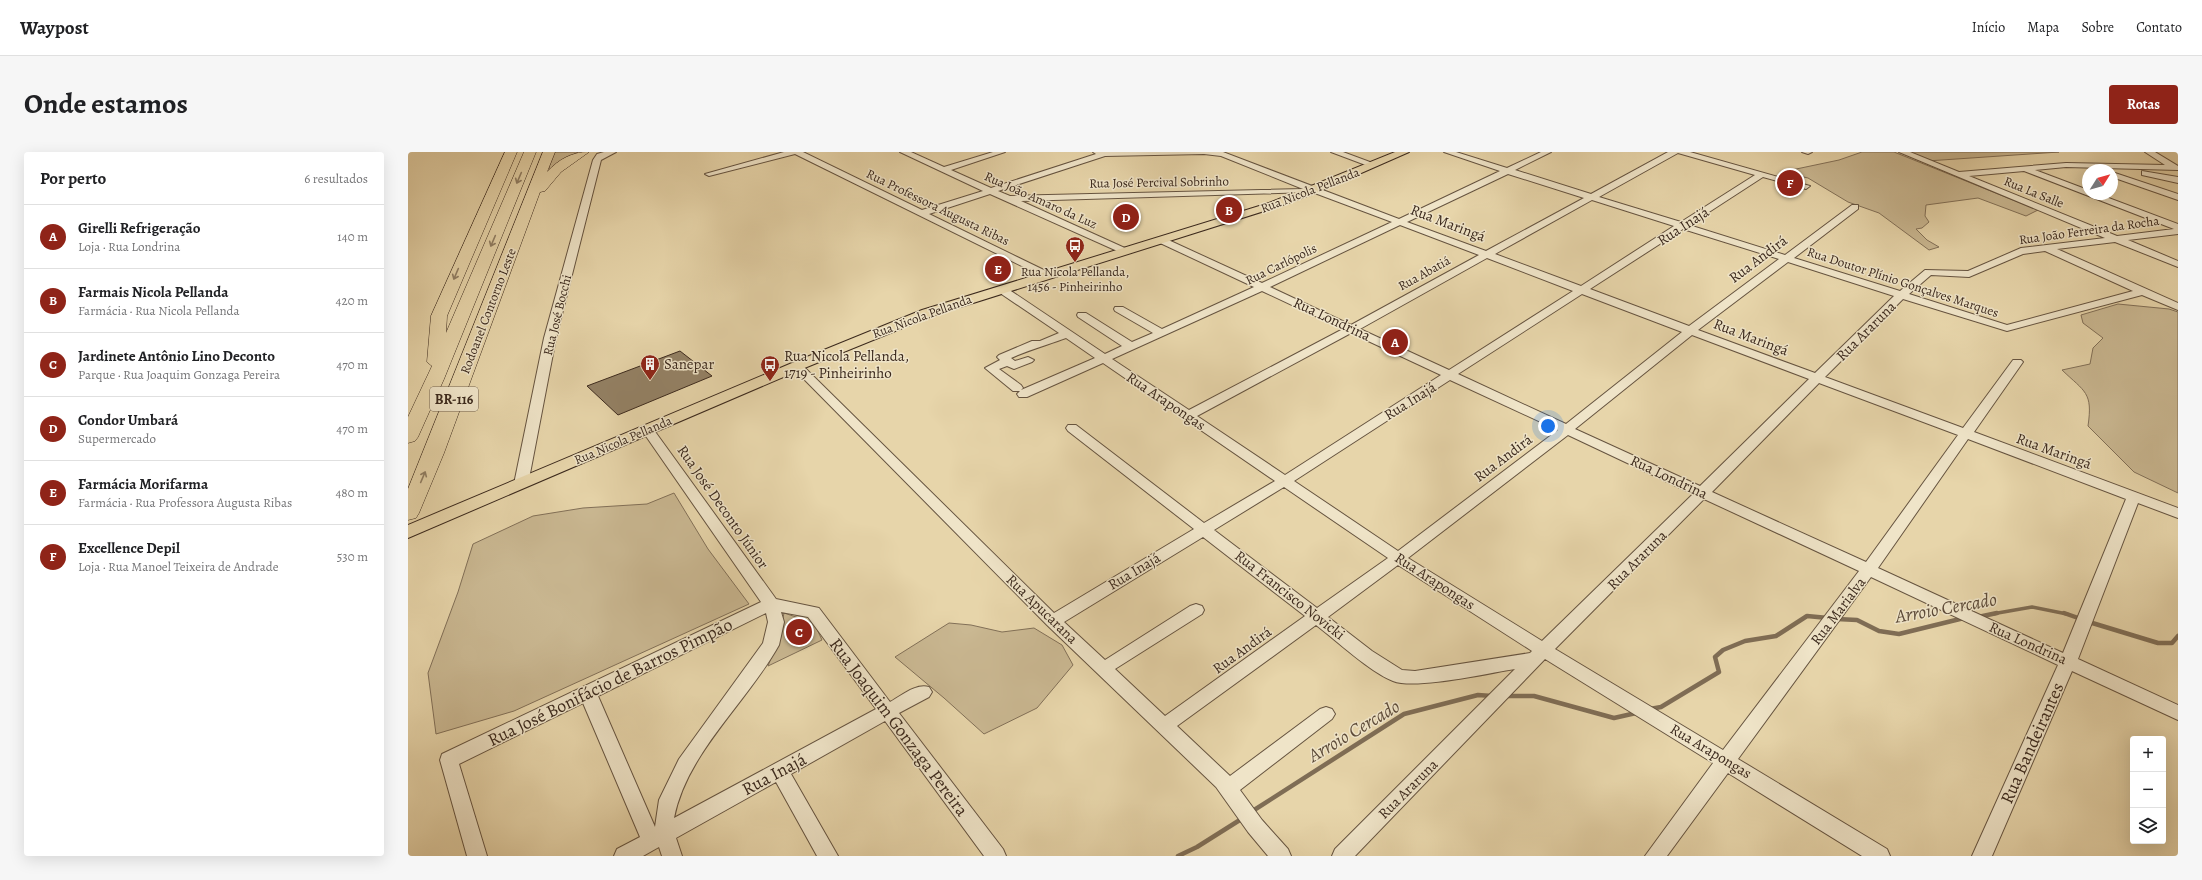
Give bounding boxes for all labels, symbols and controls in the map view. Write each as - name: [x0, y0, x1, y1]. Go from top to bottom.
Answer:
- text: Waypost: [20, 15, 89, 41]
- text: Início: [1972, 18, 2005, 37]
- text: Mapa: [2027, 18, 2059, 37]
- text: Sobre: [2081, 18, 2114, 37]
- text: Contato: [2136, 18, 2182, 37]
- text: Onde estamos: [24, 85, 188, 123]
- button: Rotas: [2109, 85, 2178, 124]
- street label: Rua Nicola Pellanda: [1258, 163, 1362, 217]
- north arrow: [2082, 164, 2118, 200]
- street label: Rua Professora Augusta Ribas: [864, 165, 1012, 249]
- text: Por perto: [40, 167, 106, 190]
- street label: Rua João Amaro da Luz: [982, 167, 1100, 233]
- pin: F: [1777, 168, 1803, 198]
- text: 6 resultados: [304, 170, 368, 187]
- one-way arrow: [515, 172, 523, 184]
- street label: Rua José Percival Sobrinho: [1089, 172, 1229, 192]
- street label: Rua La Salle: [2001, 172, 2067, 212]
- pin: B: [1216, 195, 1242, 225]
- street label: Rua Maringá: [1408, 200, 1488, 246]
- pin: D: [1113, 202, 1139, 232]
- street label: Rua Inajá: [1653, 202, 1713, 250]
- street label: Rua João Ferreira da Rocha: [2018, 212, 2160, 248]
- text: Girelli Refrigeração: [78, 218, 200, 238]
- text: A: [49, 228, 57, 245]
- text: 140 m: [337, 228, 368, 245]
- street label: Rua Andirá: [1725, 230, 1791, 288]
- one-way arrow: [489, 234, 496, 246]
- bus stop icon: Rua Nicola Pellanda, 1456 - Pinheirinho: [1064, 235, 1086, 263]
- text: Loja · Rua Londrina: [78, 238, 180, 255]
- street label: Rua Carlópolis: [1242, 239, 1320, 289]
- street label: Rua Doutor Plínio Gonçalves Marques: [1805, 243, 2001, 321]
- street label: Rodoanel Contorno Leste: [456, 246, 520, 376]
- street label: Rua Abatiá: [1395, 252, 1453, 294]
- pin: E: [985, 254, 1011, 284]
- place label: Rua Nicola Pellanda, 1456 - Pinheirinho: [1021, 263, 1129, 295]
- one-way arrow: [452, 267, 460, 279]
- street label: Rua José Bocchi: [539, 273, 575, 357]
- text: Farmais Nicola Pellanda: [78, 282, 229, 302]
- street label: Rua Nicola Pellanda: [870, 290, 974, 342]
- text: B: [49, 292, 57, 309]
- text: 420 m: [336, 292, 368, 309]
- street label: Rua Londrina: [1290, 292, 1374, 346]
- street label: Rua Araruna: [1832, 297, 1900, 365]
- text: Farmácia · Rua Nicola Pellanda: [78, 302, 240, 319]
- street label: Rua Maringá: [1711, 314, 1791, 360]
- pin: A: [1382, 327, 1408, 357]
- text: Jardinete Antônio Lino Deconto: [78, 346, 275, 366]
- place label: Rua Nicola Pellanda, 1719 - Pinheirinho: [784, 346, 909, 383]
- building icon: Sanepar: [639, 353, 661, 381]
- place label: Sanepar: [664, 354, 714, 374]
- bus stop icon: Rua Nicola Pellanda, 1719 - Pinheirinho: [759, 354, 781, 382]
- text: C: [49, 356, 57, 373]
- text: 470 m: [336, 356, 368, 373]
- text: Parque · Rua Joaquim Gonzaga Pereira: [78, 366, 280, 383]
- street label: Rua Arapongas: [1122, 367, 1210, 435]
- street label: Rua Inajá: [1380, 377, 1440, 425]
- road number: BR-116: [430, 387, 478, 411]
- text: Condor Umbará: [78, 410, 178, 430]
- street label: Rua Nicola Pellanda: [572, 412, 674, 468]
- your location: [1538, 416, 1558, 436]
- text: D: [48, 420, 58, 437]
- text: 470 m: [336, 420, 368, 437]
- street label: Rua Maringá: [2014, 428, 2094, 474]
- street label: Rua Andirá: [1470, 429, 1536, 487]
- text: Supermercado: [78, 430, 156, 447]
- street label: Rua José Deconto Júnior: [673, 441, 773, 573]
- street label: Rua Londrina: [1627, 450, 1711, 504]
- one-way arrow: [420, 472, 427, 484]
- text: Farmácia Morifarma: [78, 474, 208, 494]
- text: E: [49, 484, 57, 501]
- text: 480 m: [335, 484, 368, 501]
- text: Farmácia · Rua Professora Augusta Ribas: [78, 494, 292, 511]
- street label: Rua Araruna: [1603, 526, 1671, 594]
- text: Excellence Depil: [78, 538, 180, 558]
- street label: Rua Francisco Novicki: [1231, 546, 1349, 644]
- street label: Rua Inajá: [1104, 547, 1164, 595]
- text: F: [50, 548, 56, 565]
- text: 530 m: [337, 548, 368, 565]
- street label: Rua Arapongas: [1391, 548, 1479, 614]
- text: Loja · Rua Manoel Teixeira de Andrade: [78, 558, 279, 575]
- street label: Rua Apucarana: [1002, 570, 1082, 648]
- street label: Rua Marialva: [1806, 573, 1870, 649]
- water label: Arroio Cercado: [1892, 586, 1999, 630]
- street label: Rua José Bonifácio de Barros Pimpão: [484, 612, 736, 752]
- pin: C: [786, 617, 812, 647]
- street label: Rua Londrina: [1986, 617, 2070, 669]
- street label: Rua Andirá: [1208, 622, 1276, 678]
- street label: Rua Joaquim Gonzaga Pereira: [824, 633, 974, 821]
- street label: Rua Bandeirantes: [1995, 679, 2069, 807]
- water label: Arroio Cercado: [1302, 693, 1405, 769]
- street label: Rua Arapongas: [1667, 719, 1755, 783]
- map controls: [2130, 736, 2166, 844]
- button: +: [2130, 736, 2166, 772]
- street label: Rua Inajá: [738, 747, 811, 801]
- street label: Rua Araruna: [1374, 755, 1442, 823]
- button: −: [2130, 772, 2166, 808]
- button: layers: [2130, 808, 2166, 844]

